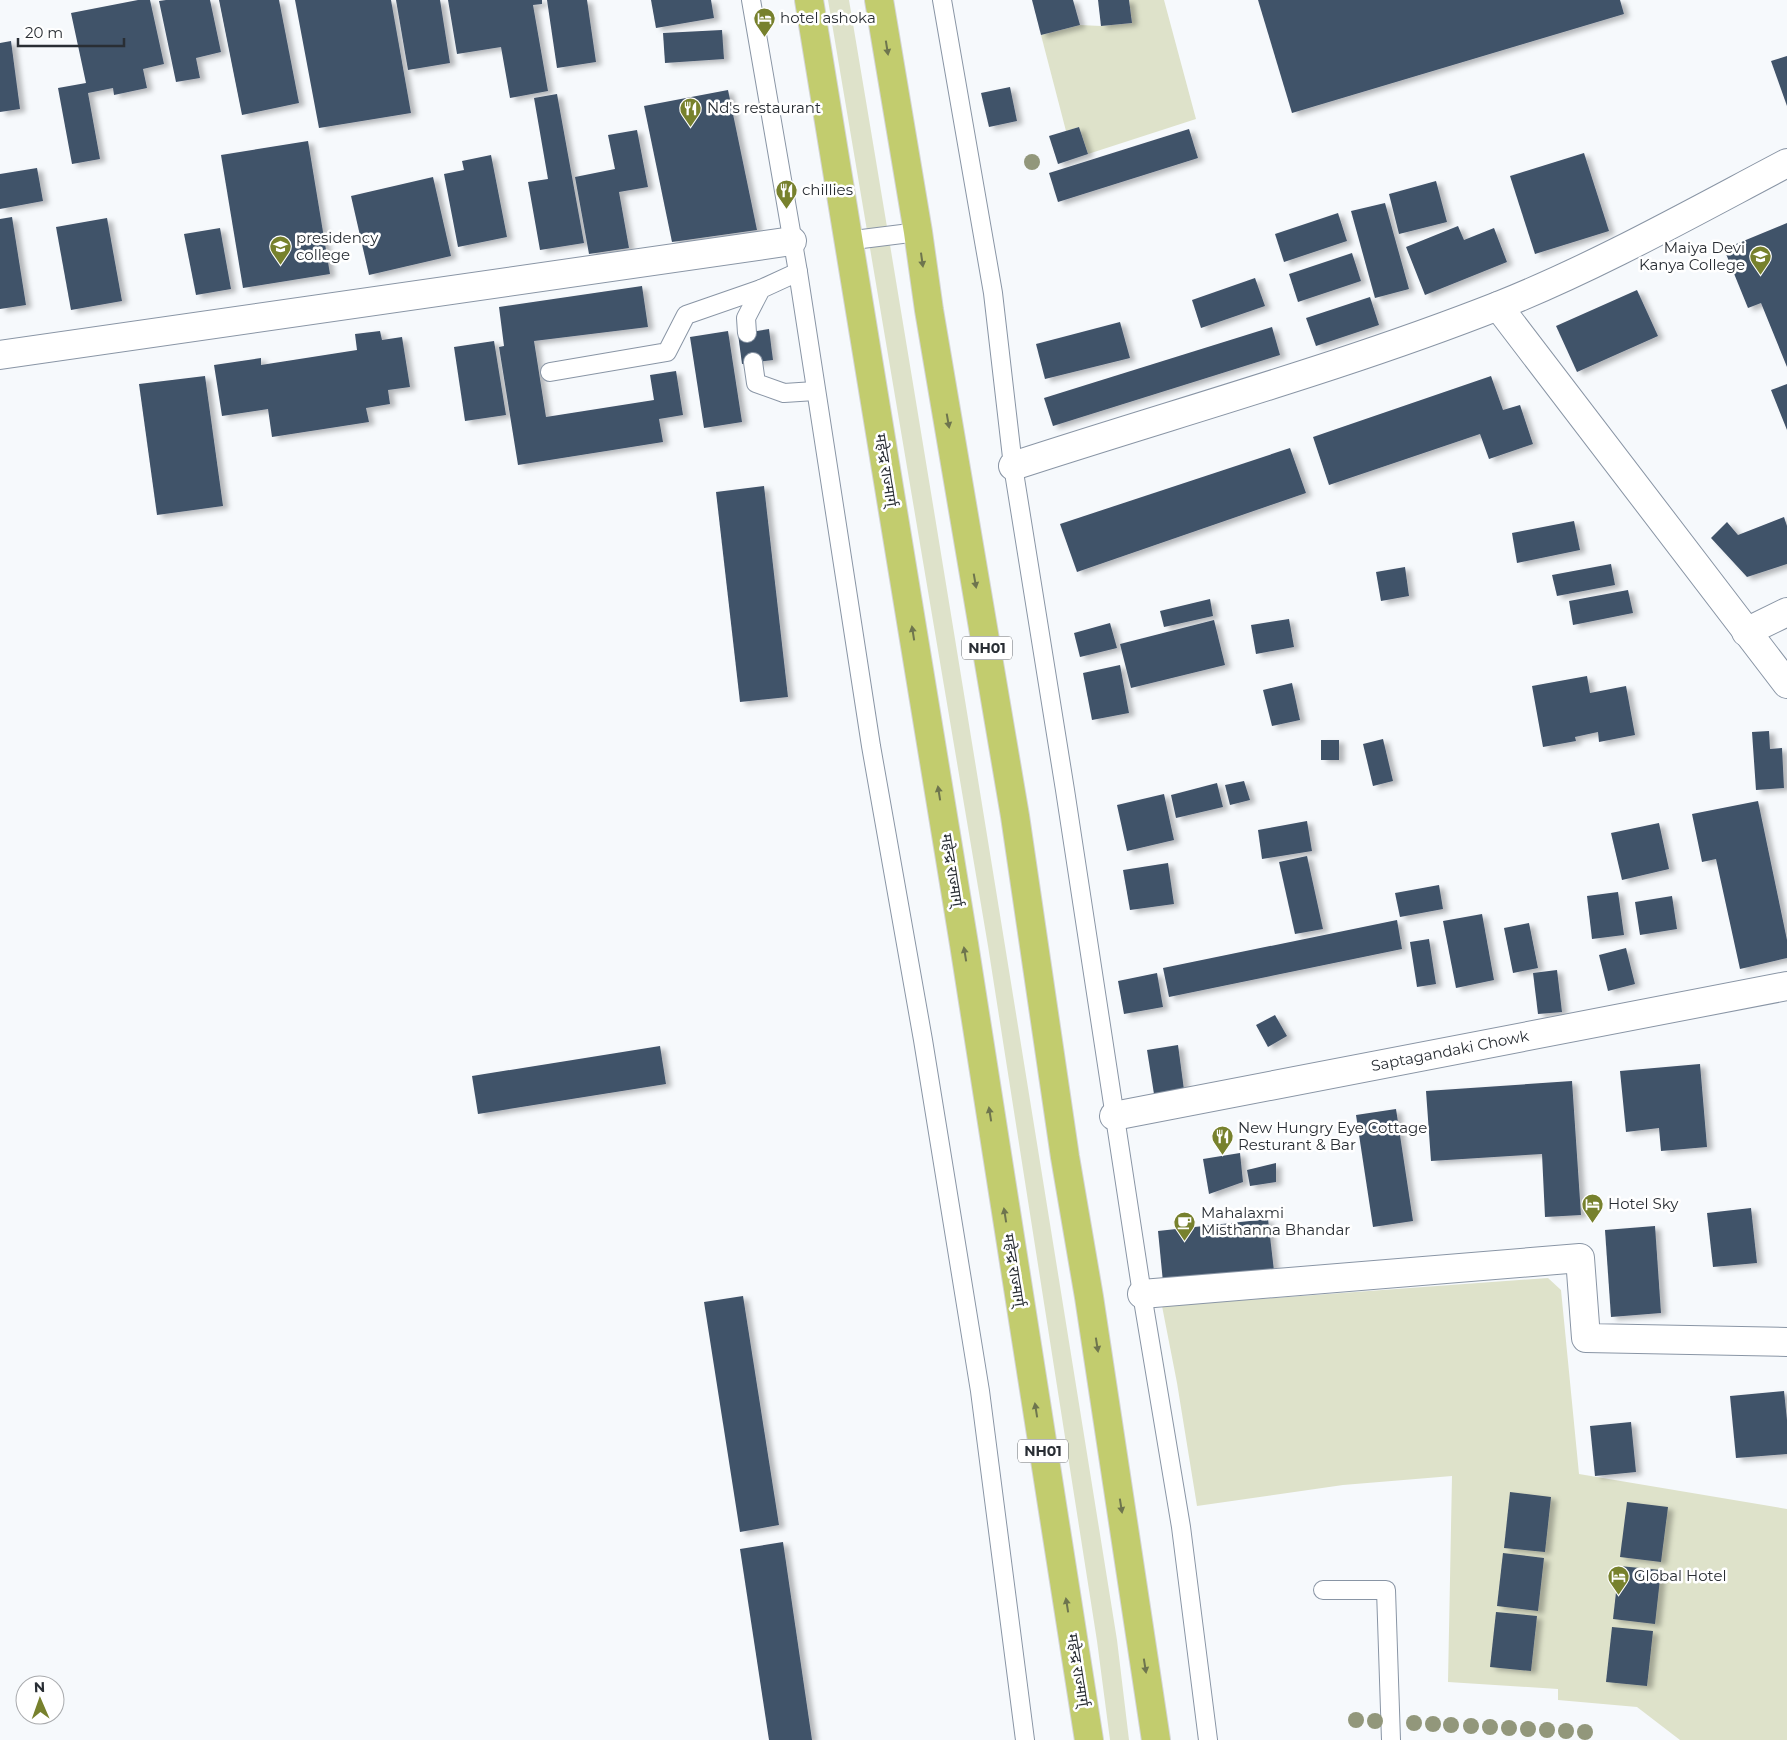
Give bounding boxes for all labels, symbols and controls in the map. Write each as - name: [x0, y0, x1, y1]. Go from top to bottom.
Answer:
- hotel icon: hotel ashoka: [752, 6, 776, 37]
- place label: hotel ashoka: [780, 8, 876, 27]
- scale bar: [18, 15, 124, 47]
- text: 20 m: [25, 23, 63, 42]
- one-way arrow: [884, 40, 892, 56]
- restaurant icon: Nd's restaurant: [679, 96, 703, 127]
- place label: Nd's restaurant: [707, 98, 821, 117]
- restaurant icon: chillies: [774, 178, 798, 209]
- place label: chillies: [802, 180, 853, 199]
- place label: presidency college: [296, 228, 379, 264]
- school or university icon: presidency college: [268, 235, 292, 266]
- place label: Maiya Devi Kanya College: [1639, 238, 1745, 274]
- school or university icon: Maiya Devi Kanya College: [1749, 245, 1773, 276]
- one-way arrow: [918, 253, 926, 269]
- one-way arrow: [944, 413, 952, 429]
- street label: महेन्द्र राज्मार्ग्: [870, 432, 902, 510]
- one-way arrow: [972, 573, 980, 589]
- one-way arrow: [908, 625, 916, 641]
- road number: NH01: [962, 636, 1012, 660]
- one-way arrow: [935, 785, 943, 801]
- street label: महेन्द्र राज्मार्ग्: [936, 832, 968, 910]
- one-way arrow: [961, 945, 969, 961]
- street label: Saptagandaki Chowk: [1369, 1026, 1530, 1075]
- one-way arrow: [985, 1106, 993, 1122]
- place label: New Hungry Eye Cottage Resturant & Bar: [1238, 1118, 1427, 1154]
- restaurant icon: New Hungry Eye Cottage Resturant & Bar: [1210, 1125, 1234, 1156]
- hotel icon: Hotel Sky: [1580, 1192, 1604, 1223]
- place label: Hotel Sky: [1608, 1194, 1679, 1213]
- place label: Mahalaxmi Misthanna Bhandar: [1201, 1203, 1350, 1239]
- one-way arrow: [1001, 1207, 1009, 1223]
- cafe icon: Mahalaxmi Misthanna Bhandar: [1173, 1210, 1197, 1241]
- street label: महेन्द्र राज्मार्ग्: [998, 1232, 1030, 1310]
- one-way arrow: [1093, 1337, 1101, 1353]
- one-way arrow: [1032, 1402, 1040, 1418]
- road number: NH01: [1018, 1440, 1068, 1462]
- one-way arrow: [1117, 1498, 1125, 1514]
- hotel icon: Global Hotel: [1606, 1564, 1630, 1595]
- place label: Global Hotel: [1634, 1566, 1726, 1585]
- one-way arrow: [1063, 1597, 1071, 1613]
- street label: महेन्द्र राज्मार्ग्: [1062, 1632, 1094, 1710]
- one-way arrow: [1142, 1659, 1150, 1675]
- north arrow: [15, 1675, 65, 1725]
- text: N: [34, 1678, 46, 1696]

